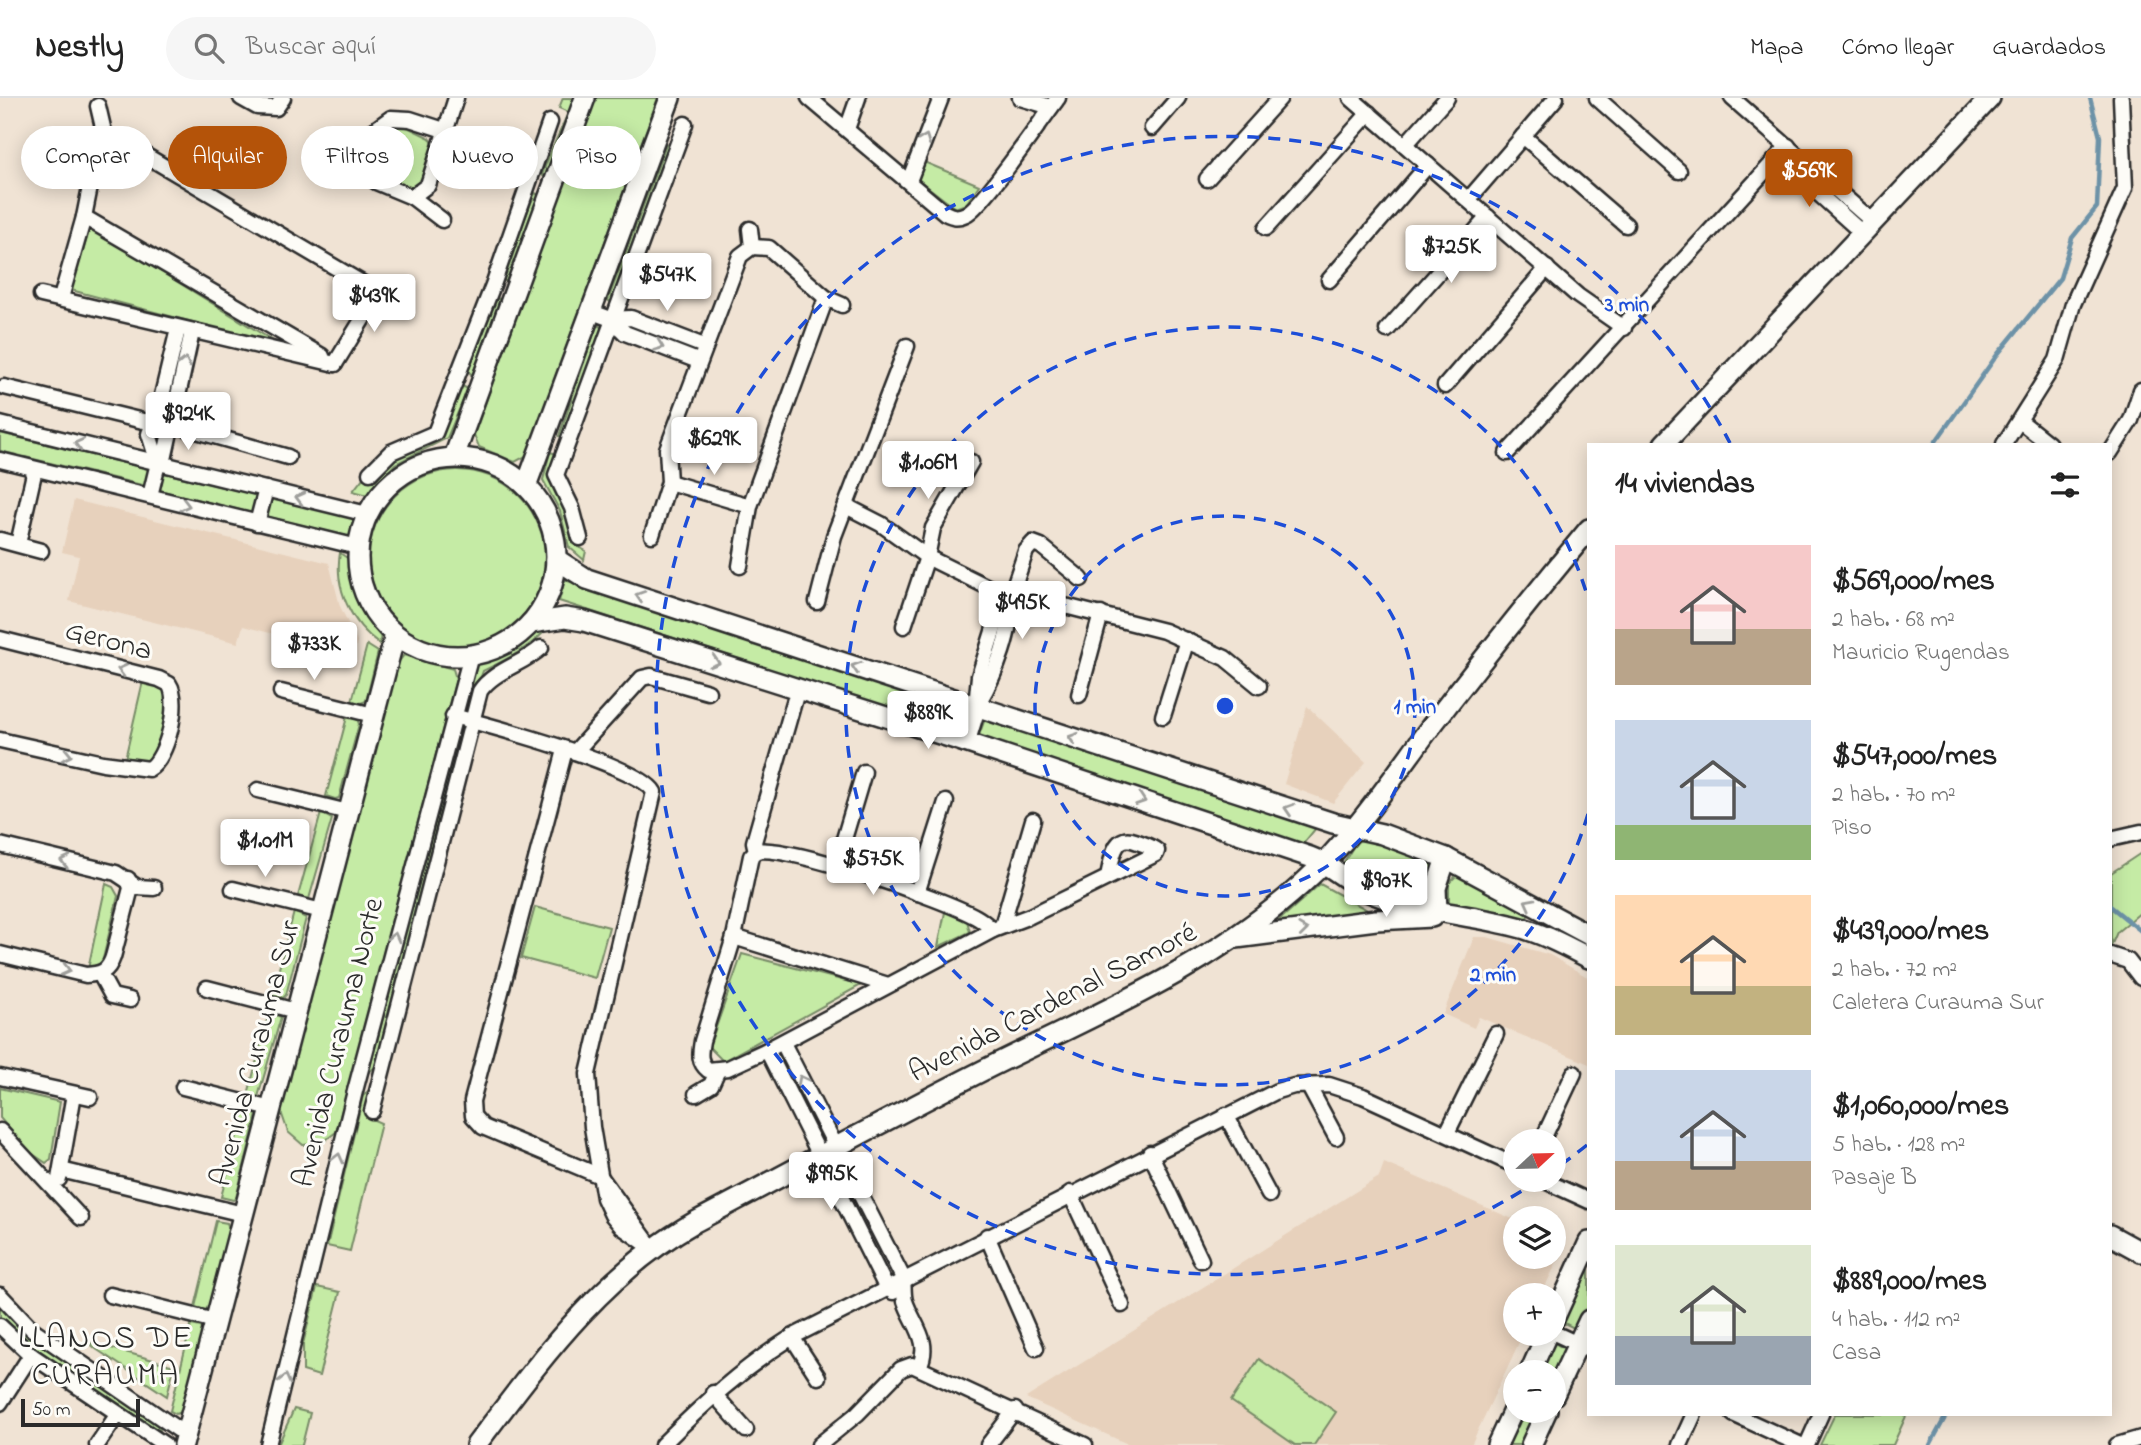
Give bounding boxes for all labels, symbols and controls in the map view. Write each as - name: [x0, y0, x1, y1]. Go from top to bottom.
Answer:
- search box: [166, 17, 656, 80]
- text: Nestly: [35, 24, 124, 72]
- icon: search: [190, 29, 228, 67]
- text: Buscar aquí: [246, 29, 376, 67]
- text: Mapa: [1750, 31, 1803, 66]
- text: Cómo llegar: [1841, 31, 1954, 66]
- text: Guardados: [1992, 31, 2106, 66]
- chip: Comprar: [21, 126, 154, 189]
- chip: Alquilar: [168, 126, 287, 189]
- chip: Filtros: [301, 126, 414, 189]
- chip: Nuevo: [428, 126, 538, 189]
- chip: Piso: [552, 126, 641, 189]
- one-way arrow: [917, 134, 931, 146]
- pin: $569K: [1760, 150, 1858, 209]
- text: $569K: [1781, 155, 1837, 188]
- pin: $725K: [1402, 226, 1500, 285]
- text: $725K: [1421, 231, 1481, 264]
- pin: $547K: [618, 254, 716, 313]
- text: $547K: [638, 259, 696, 292]
- pin: $439K: [325, 274, 423, 334]
- text: $439K: [349, 280, 399, 313]
- text: 3 min: [1604, 291, 1649, 321]
- one-way arrow: [653, 338, 665, 352]
- one-way arrow: [177, 356, 191, 368]
- pin: $924K: [139, 392, 237, 452]
- text: $924K: [162, 398, 214, 431]
- pin: $629K: [665, 418, 763, 477]
- text: $629K: [687, 423, 741, 456]
- one-way arrow: [74, 438, 86, 452]
- pin: $1.06M: [871, 442, 985, 501]
- text: $1.06M: [898, 447, 958, 480]
- text: 14 viviendas: [1615, 463, 1755, 507]
- icon: filters: [2046, 466, 2084, 504]
- one-way arrow: [295, 492, 307, 506]
- one-way arrow: [179, 497, 191, 511]
- text: $569,000/mes: [1832, 560, 1995, 604]
- icon: home: [1671, 573, 1755, 657]
- pin: $495K: [973, 582, 1071, 641]
- text: $495K: [995, 587, 1049, 620]
- one-way arrow: [634, 590, 647, 604]
- text: 2 hab. · 68 m²: [1832, 604, 1955, 637]
- street label: Gerona: [60, 610, 156, 674]
- pin: $733K: [265, 622, 363, 682]
- text: $733K: [287, 628, 341, 661]
- text: Mauricio Rugendas: [1832, 637, 2010, 670]
- one-way arrow: [708, 653, 720, 668]
- one-way arrow: [851, 661, 863, 675]
- one-way arrow: [116, 664, 128, 678]
- pin: $889K: [879, 692, 977, 751]
- text: 1 min: [1394, 693, 1436, 723]
- centre of rings: [1213, 694, 1237, 718]
- text: $889K: [903, 697, 953, 730]
- one-way arrow: [1067, 731, 1079, 746]
- text: $547,000/mes: [1832, 735, 1997, 779]
- one-way arrow: [61, 747, 73, 761]
- icon: home: [1671, 748, 1755, 832]
- text: 2 hab. · 70 m²: [1832, 779, 1956, 812]
- one-way arrow: [1134, 792, 1146, 806]
- one-way arrow: [1283, 802, 1295, 817]
- text: Piso: [1832, 812, 1872, 845]
- pin: $1.01M: [208, 820, 322, 879]
- text: $1.01M: [236, 825, 294, 858]
- pin: $575K: [824, 838, 922, 897]
- text: $575K: [843, 843, 903, 876]
- one-way arrow: [59, 855, 71, 869]
- pin: $907K: [1337, 860, 1435, 919]
- text: $907K: [1360, 865, 1412, 898]
- street label: Avenida Curauma Norte: [283, 893, 397, 1192]
- one-way arrow: [1524, 897, 1536, 911]
- text: $439,000/mes: [1832, 910, 1989, 954]
- street label: Avenida Cardenal Samoré: [902, 912, 1206, 1095]
- street label: Avenida Curauma Sur: [200, 915, 314, 1192]
- one-way arrow: [1297, 923, 1309, 938]
- icon: home: [1671, 923, 1755, 1007]
- one-way arrow: [386, 931, 400, 943]
- text: 2 hab. · 72 m²: [1832, 954, 1957, 987]
- text: 2 min: [1469, 961, 1516, 991]
- one-way arrow: [60, 962, 72, 976]
- text: Caletera Curauma Sur: [1832, 987, 2044, 1020]
- one-way arrow: [797, 1075, 811, 1088]
- text: $1,060,000/mes: [1832, 1085, 2009, 1129]
- icon: home: [1671, 1098, 1755, 1182]
- north arrow: [1503, 1129, 1566, 1192]
- map controls: [1503, 1129, 1566, 1423]
- text: 5 hab. · 128 m²: [1832, 1129, 1965, 1162]
- one-way arrow: [330, 1152, 344, 1164]
- pin: $995K: [782, 1152, 880, 1212]
- text: $995K: [805, 1158, 857, 1191]
- text: Pasaje B: [1832, 1162, 1917, 1195]
- button: layers: [1503, 1206, 1566, 1269]
- text: $889,000/mes: [1832, 1260, 1987, 1304]
- icon: home: [1671, 1273, 1755, 1357]
- button: +: [1503, 1283, 1566, 1346]
- text: 4 hab. · 112 m²: [1832, 1304, 1960, 1337]
- district label: LLANOS DE CURAUMA: [18, 1316, 194, 1400]
- text: Casa: [1832, 1337, 1881, 1370]
- button: −: [1503, 1360, 1566, 1423]
- one-way arrow: [276, 1373, 291, 1385]
- scale bar: [21, 1396, 140, 1428]
- text: 50 m: [32, 1397, 71, 1424]

